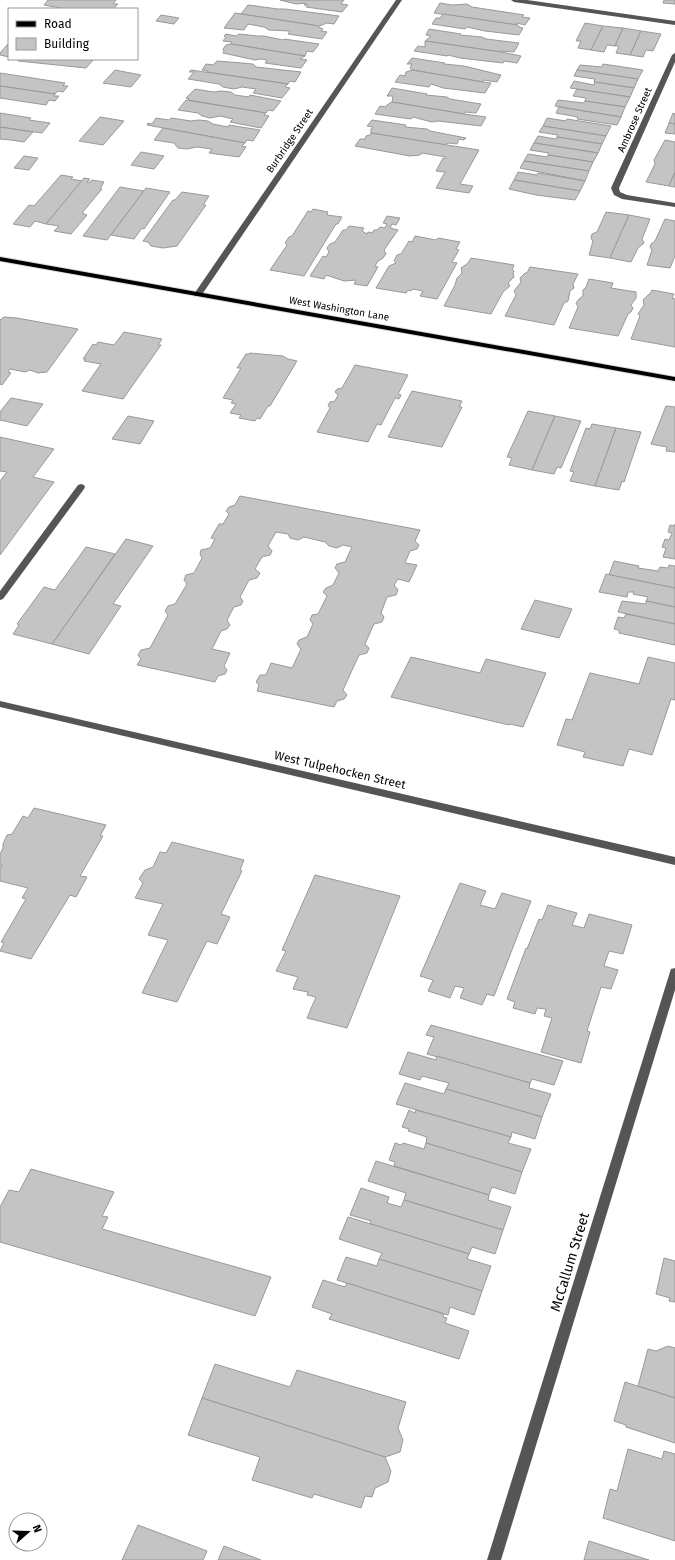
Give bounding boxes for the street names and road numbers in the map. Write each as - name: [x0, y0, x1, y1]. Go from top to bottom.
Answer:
- street label: Ambrose Street: [615, 85, 655, 154]
- street label: Burbridge Street: [264, 106, 316, 175]
- street label: West Washington Lane: [288, 294, 390, 324]
- street label: West Tulpehocken Street: [273, 748, 408, 792]
- street label: McCallum Street: [547, 1209, 593, 1314]

